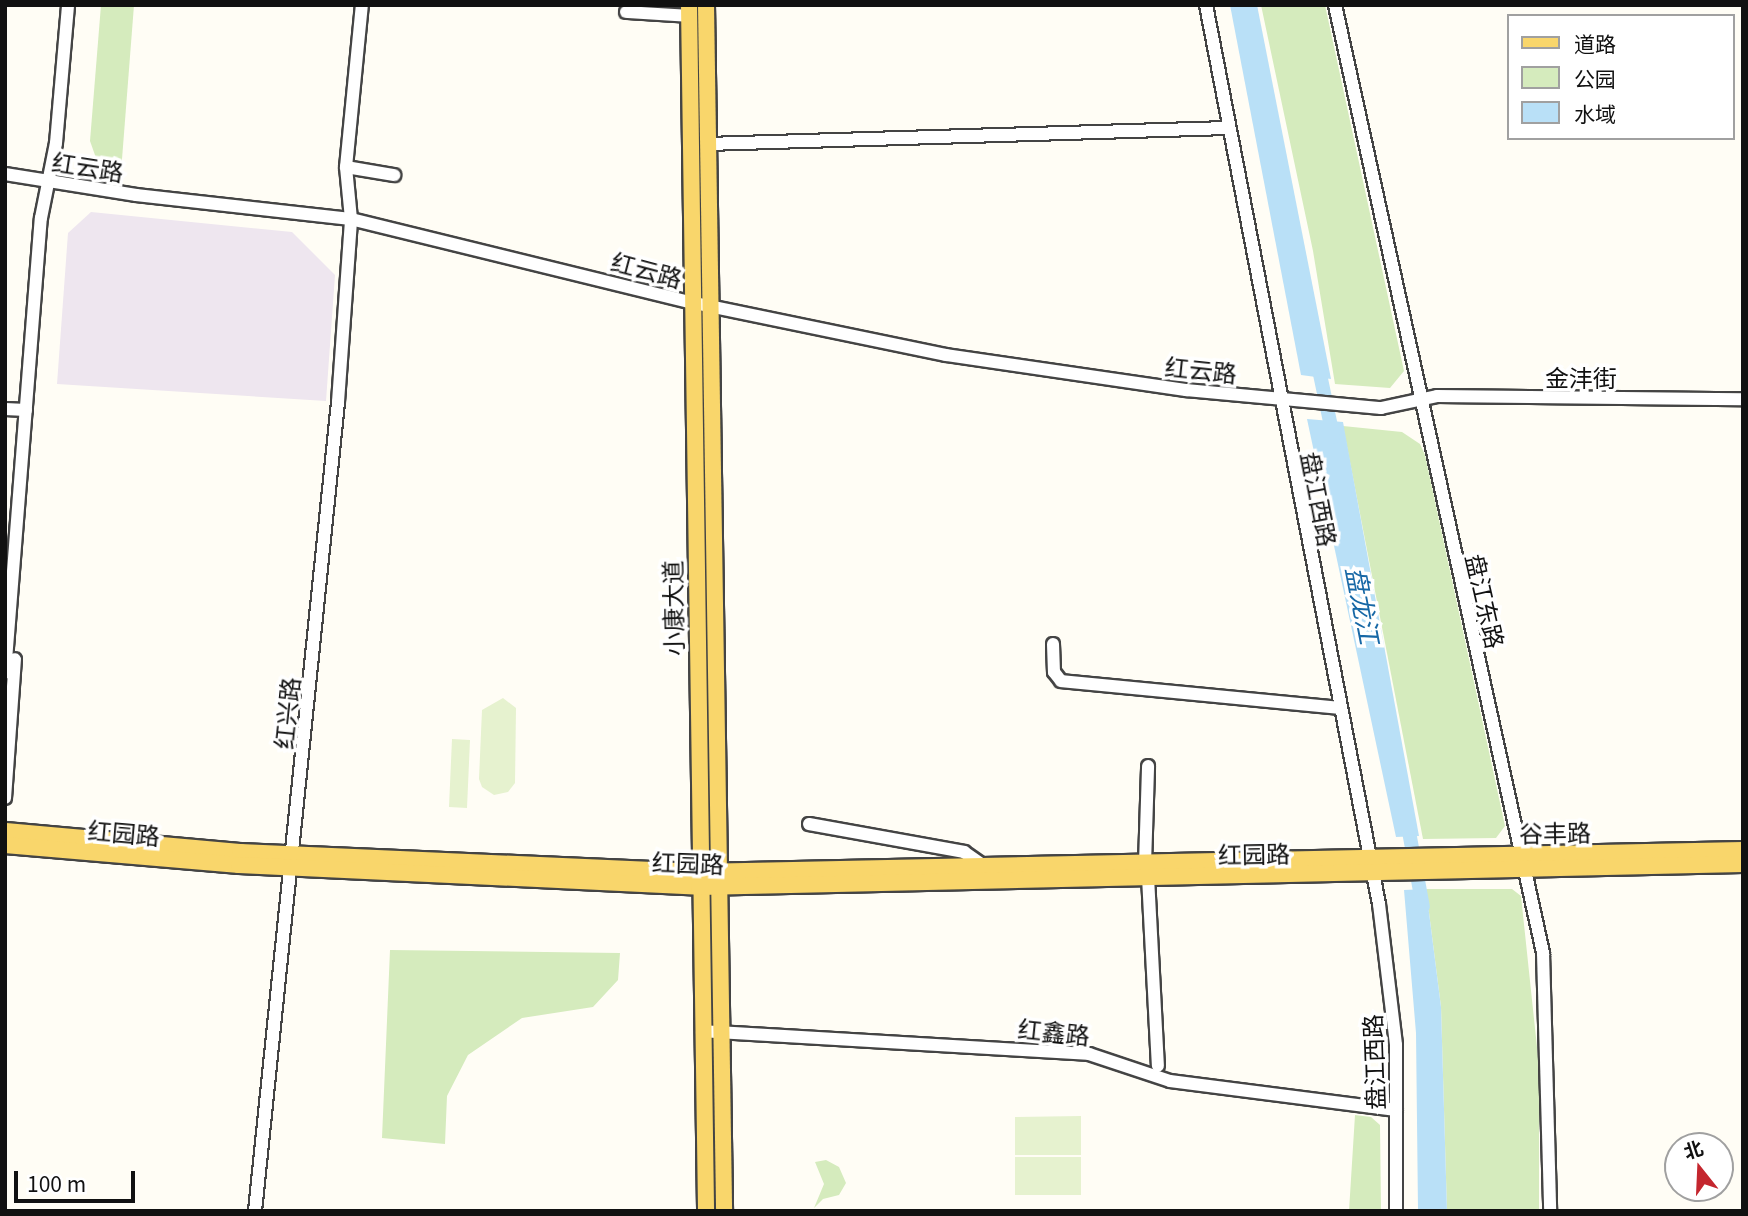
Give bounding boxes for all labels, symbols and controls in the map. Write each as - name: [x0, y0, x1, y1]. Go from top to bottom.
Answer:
- legend: [1506, 14, 1734, 140]
- text: 道路: [1574, 28, 1616, 58]
- text: 公园: [1574, 63, 1616, 93]
- text: 水域: [1574, 98, 1616, 128]
- street label: 红云路: [50, 146, 126, 186]
- street label: 红云路: [608, 246, 686, 292]
- street label: 红云路: [1164, 351, 1238, 387]
- street label: 金沣街: [1545, 363, 1617, 391]
- street label: 盘江西路: [1297, 449, 1343, 549]
- street label: 盘江东路: [1461, 551, 1511, 651]
- street label: 小康大道: [657, 560, 687, 656]
- water label: 盘龙江: [1341, 564, 1387, 646]
- street label: 红兴路: [268, 676, 304, 750]
- street label: 红园路: [87, 815, 161, 849]
- street label: 谷丰路: [1519, 817, 1591, 847]
- street label: 红园路: [1218, 838, 1290, 868]
- street label: 红园路: [652, 846, 724, 878]
- street label: 红鑫路: [1017, 1013, 1091, 1049]
- street label: 盘江西路: [1357, 1014, 1389, 1110]
- north arrow: [1664, 1132, 1734, 1202]
- text: 北: [1680, 1133, 1706, 1164]
- scale bar: [18, 1156, 138, 1200]
- text: 100 m: [27, 1168, 86, 1198]

